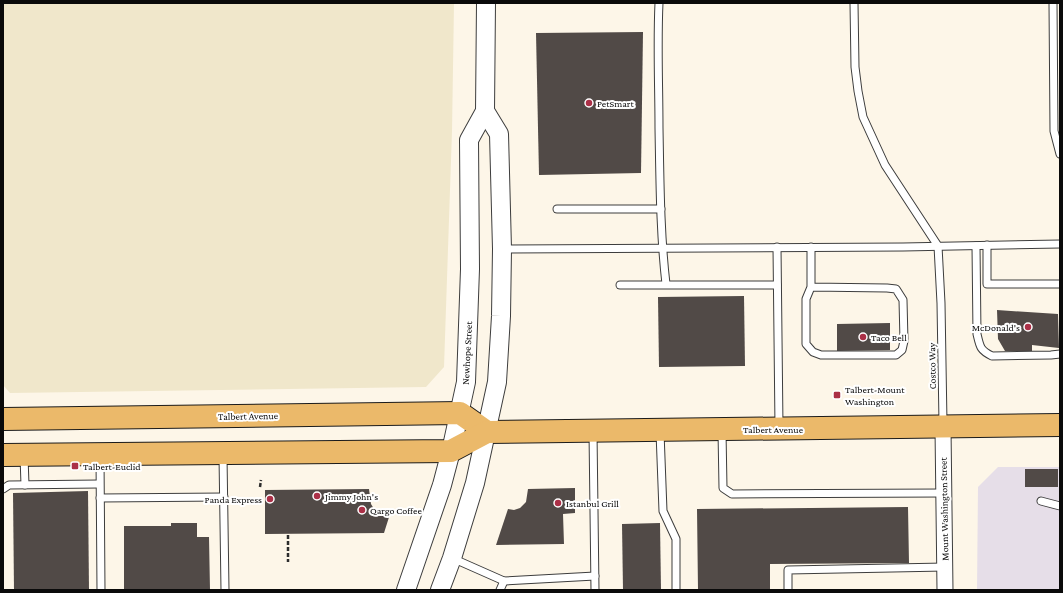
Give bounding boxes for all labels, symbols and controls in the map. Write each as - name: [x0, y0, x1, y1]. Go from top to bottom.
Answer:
- marker: PetSmart: [584, 98, 594, 108]
- place label: PetSmart: [597, 98, 634, 109]
- street label: Newhope Street: [460, 320, 474, 385]
- place label: McDonald's: [972, 322, 1020, 333]
- marker: McDonald's: [1023, 322, 1033, 332]
- marker: Taco Bell: [858, 332, 868, 342]
- place label: Taco Bell: [871, 332, 907, 343]
- street label: Costco Way: [926, 342, 938, 390]
- place label: Talbert-Mount Washington: [845, 384, 905, 407]
- marker: Talbert-Mount Washington: [832, 390, 842, 400]
- street label: Talbert Avenue: [218, 410, 279, 422]
- street label: Talbert Avenue: [743, 424, 804, 435]
- street label: Mount Washington Street: [938, 456, 950, 561]
- marker: Talbert-Euclid: [70, 461, 80, 471]
- place label: Talbert-Euclid: [83, 461, 141, 472]
- marker: Jimmy John's: [312, 491, 322, 501]
- place label: Jimmy John's: [324, 491, 378, 502]
- place label: Panda Express: [205, 494, 262, 505]
- marker: Panda Express: [265, 494, 275, 504]
- marker: Istanbul Grill: [553, 498, 563, 508]
- place label: Istanbul Grill: [566, 498, 619, 509]
- marker: Qargo Coffee: [357, 505, 367, 515]
- place label: Qargo Coffee: [370, 505, 422, 516]

